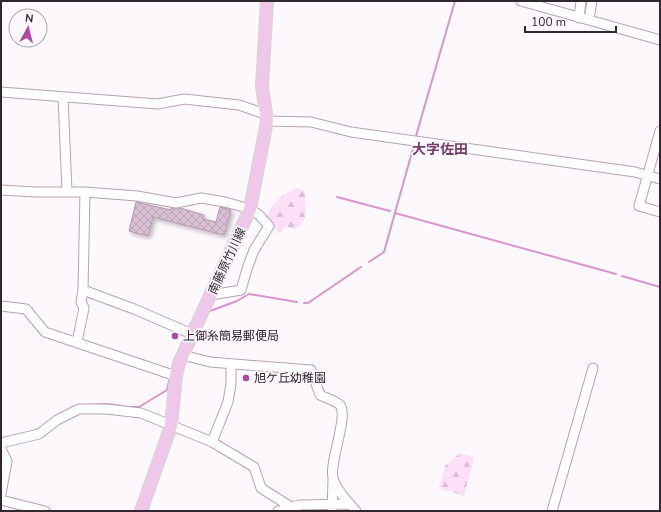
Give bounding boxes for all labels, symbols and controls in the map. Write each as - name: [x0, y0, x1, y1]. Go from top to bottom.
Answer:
- north arrow: [8, 8, 48, 48]
- scale bar: [525, 8, 616, 34]
- text: N: [24, 11, 34, 27]
- text: 100 m: [531, 14, 566, 30]
- district label: 大字佐田: [412, 140, 468, 159]
- street label: 南藤原竹川線: [205, 225, 249, 297]
- place label: 上御糸簡易郵便局: [183, 328, 279, 344]
- marker: 上御糸簡易郵便局: [170, 331, 180, 341]
- place label: 旭ケ丘幼稚園: [254, 370, 326, 386]
- marker: 旭ケ丘幼稚園: [241, 373, 251, 383]

